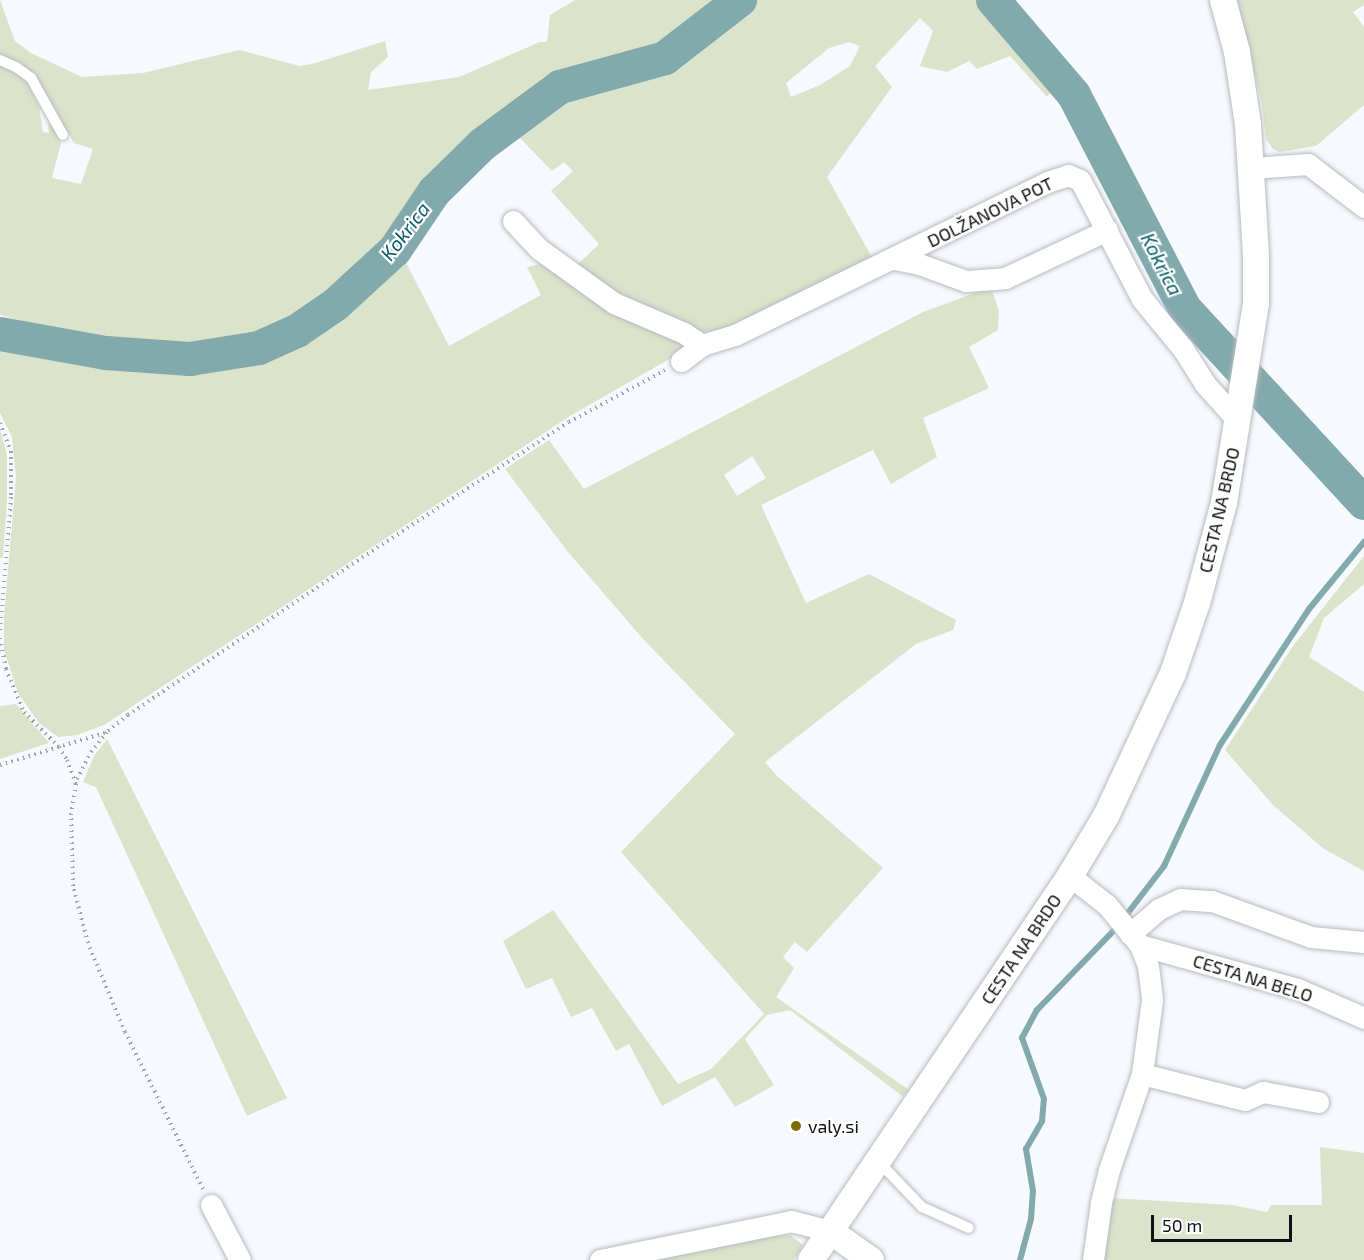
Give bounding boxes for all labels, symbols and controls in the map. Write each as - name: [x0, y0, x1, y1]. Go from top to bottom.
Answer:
- street label: DOLŽANOVA POT: [923, 172, 1057, 252]
- water label: Kokrica: [375, 197, 435, 265]
- water label: Kokrica: [1136, 229, 1188, 299]
- street label: CESTA NA BRDO: [1194, 445, 1244, 575]
- street label: CESTA NA BRDO: [976, 889, 1066, 1009]
- street label: CESTA NA BELO: [1190, 949, 1316, 1007]
- place label: valy.si: [808, 1115, 859, 1137]
- marker: valy.si: [789, 1119, 803, 1133]
- scale bar: [1154, 1203, 1295, 1241]
- text: 50 m: [1162, 1214, 1202, 1236]

